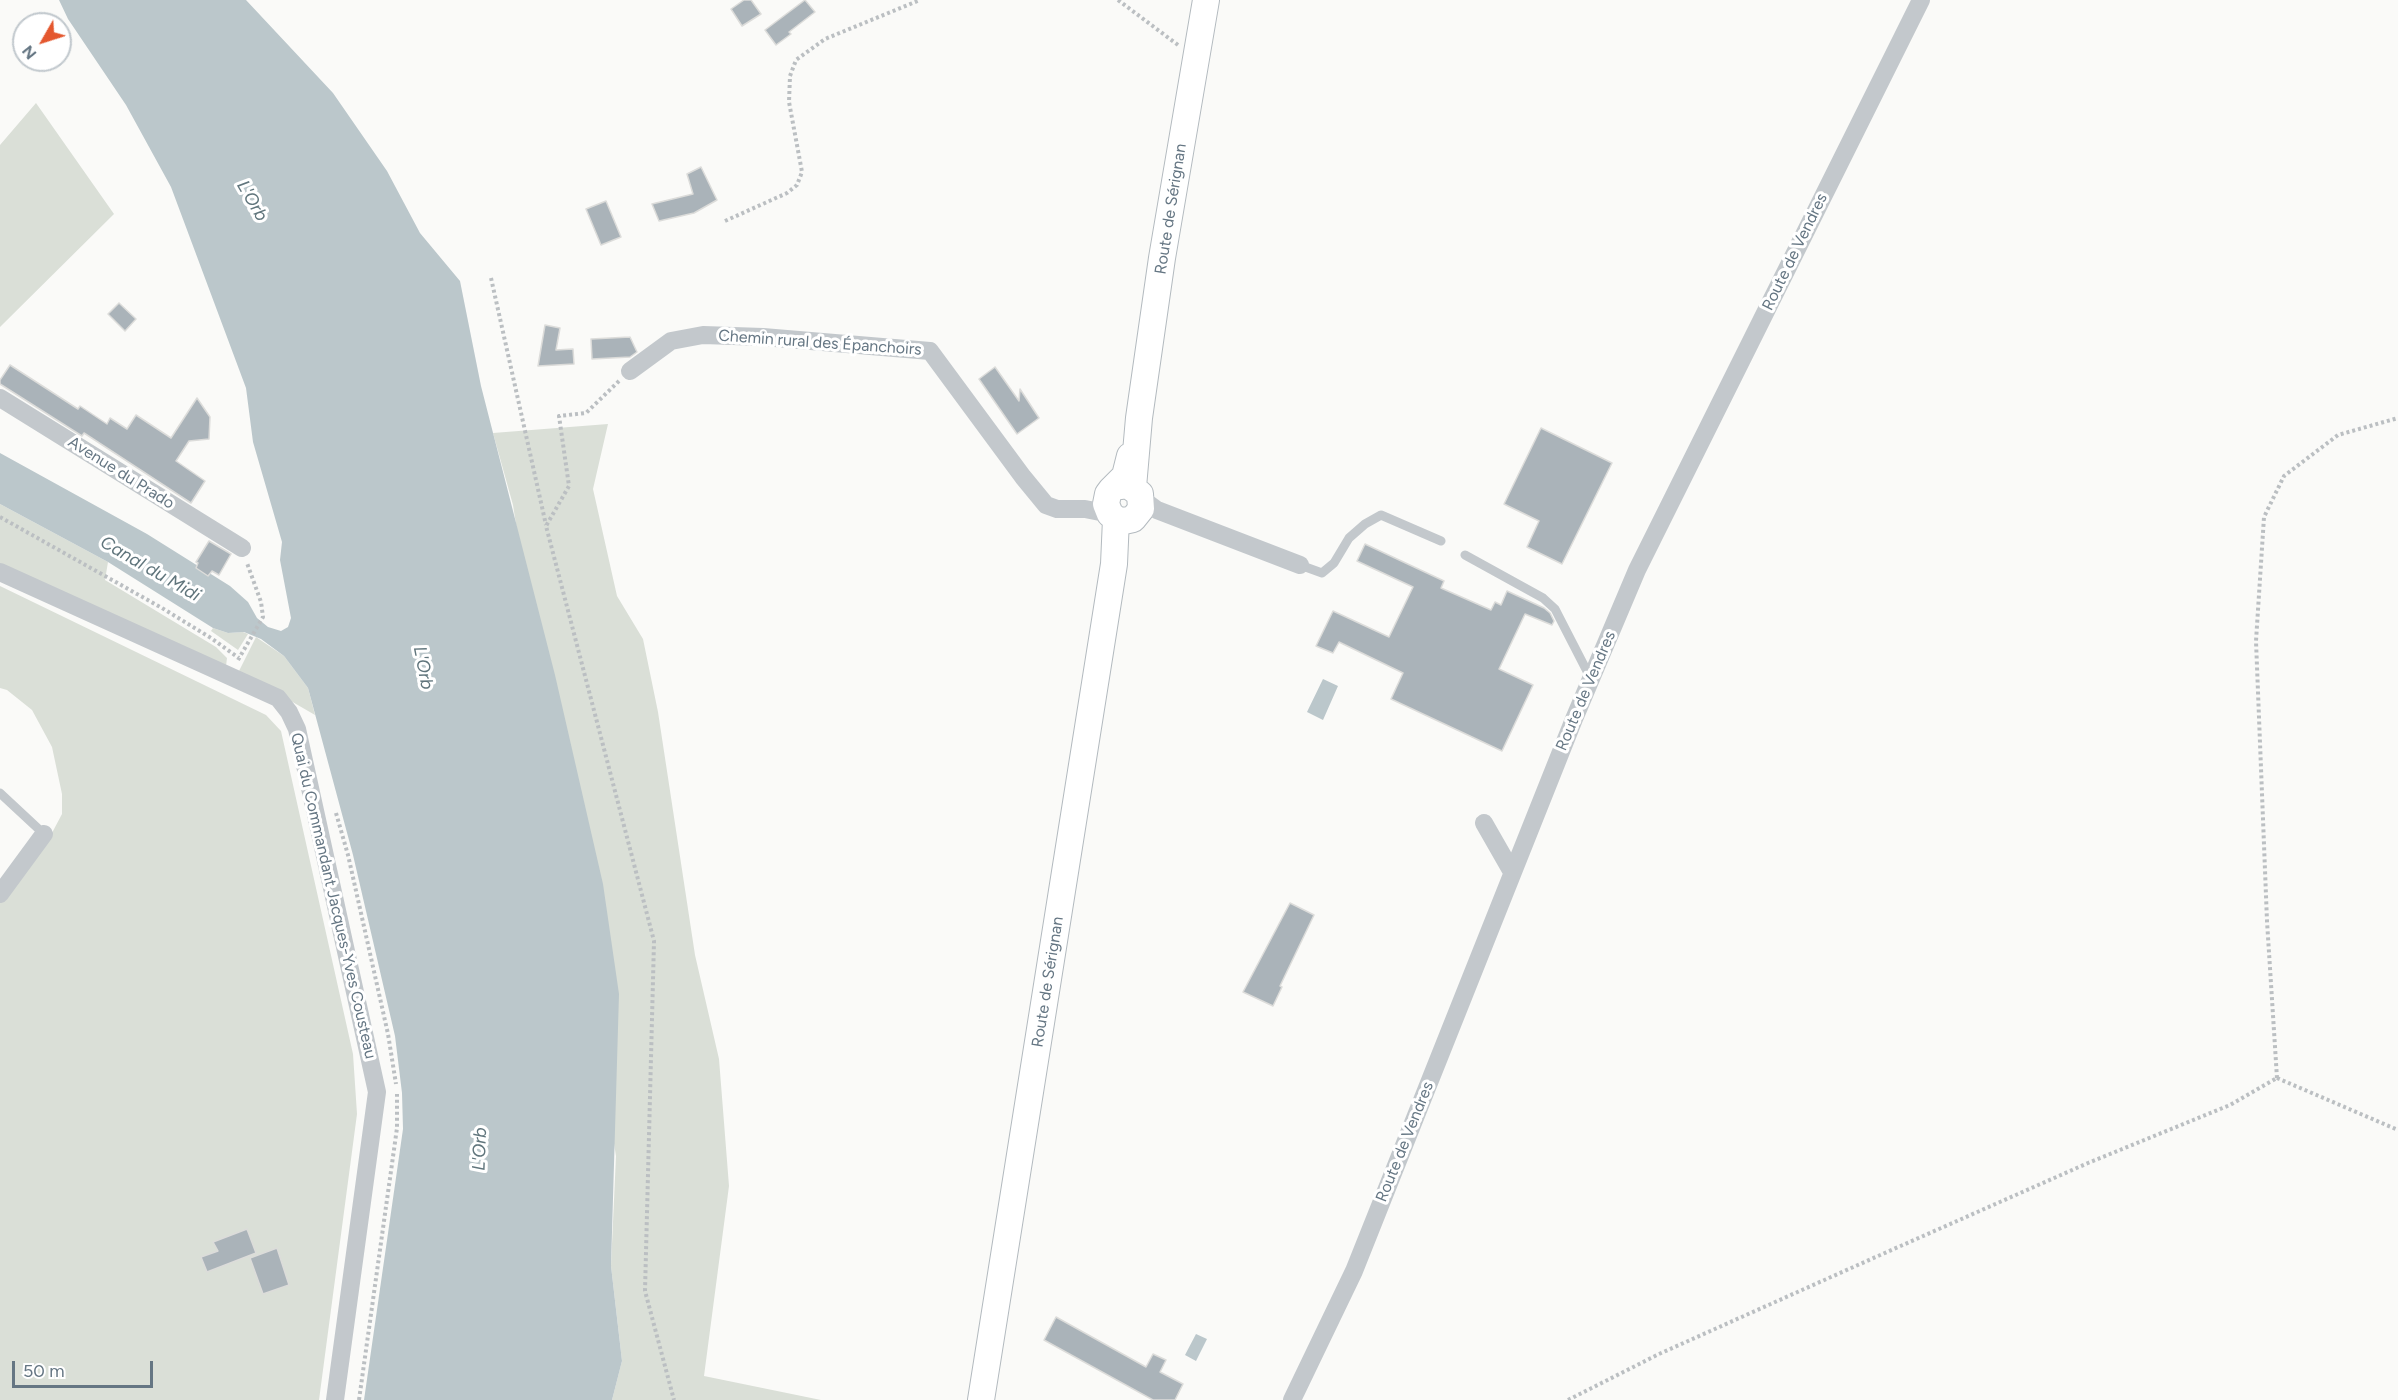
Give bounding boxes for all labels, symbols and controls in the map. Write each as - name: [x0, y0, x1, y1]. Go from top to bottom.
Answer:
- north arrow: [12, 12, 72, 72]
- text: N: [18, 42, 40, 63]
- street label: Route de Sérignan: [1151, 142, 1191, 276]
- water label: L'Orb: [232, 177, 272, 225]
- street label: Route de Vendres: [1758, 190, 1832, 314]
- street label: Chemin rural des Épanchoirs: [718, 326, 922, 360]
- street label: Avenue du Prado: [64, 433, 178, 513]
- water label: Canal du Midi: [96, 532, 204, 606]
- street label: Route de Vendres: [1552, 628, 1620, 754]
- water label: L'Orb: [408, 645, 438, 691]
- street label: Quai du Commandant Jacques-Yves Cousteau: [286, 731, 380, 1061]
- street label: Route de Sérignan: [1028, 915, 1068, 1049]
- street label: Route de Vendres: [1372, 1079, 1438, 1205]
- water label: L'Orb: [468, 1127, 492, 1171]
- scale bar: [15, 1349, 156, 1387]
- text: 50 m: [23, 1360, 65, 1382]

